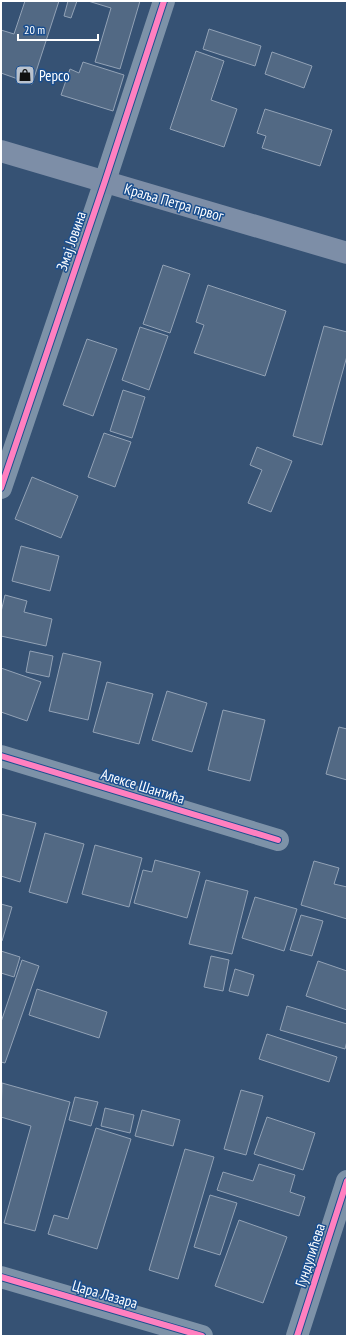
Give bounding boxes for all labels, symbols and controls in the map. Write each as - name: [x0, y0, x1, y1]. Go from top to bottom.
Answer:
- scale bar: [18, 16, 98, 42]
- text: 20 m: [24, 22, 45, 37]
- shop icon: Pepco: [14, 64, 36, 86]
- place label: Pepco: [39, 66, 70, 85]
- street label: Краља Петра првог: [122, 179, 226, 225]
- street label: Змај Јовина: [52, 209, 90, 273]
- street label: Алексе Шантића: [99, 764, 187, 808]
- street label: Гундулићева: [291, 1221, 329, 1289]
- street label: Цара Лазара: [70, 1276, 140, 1312]

